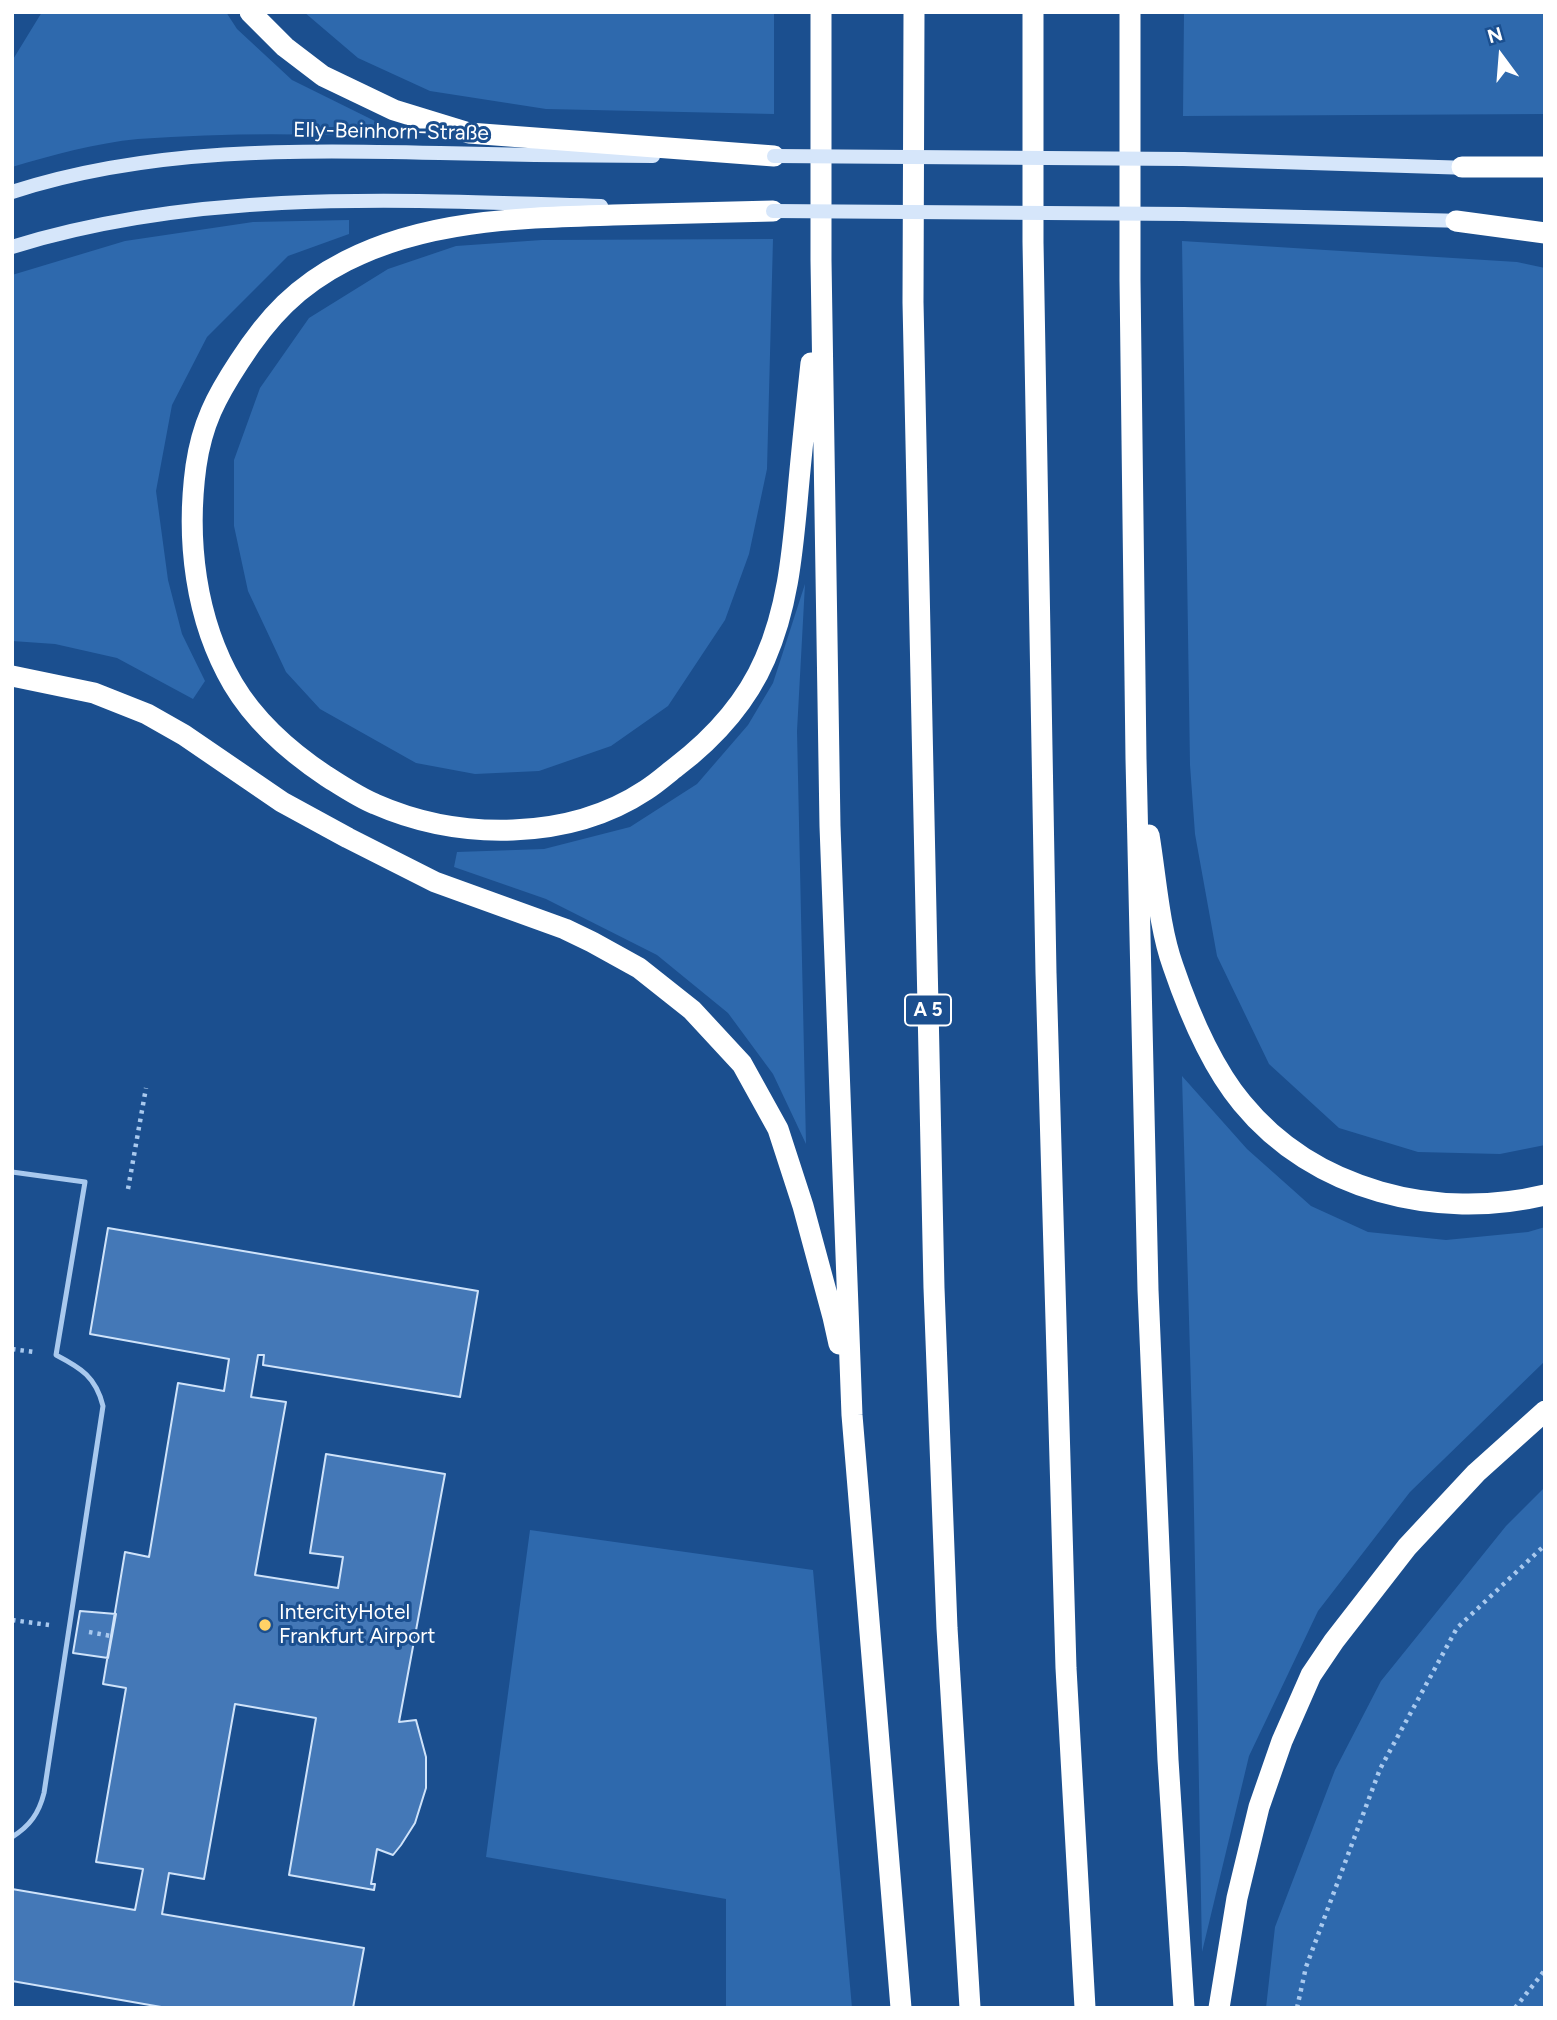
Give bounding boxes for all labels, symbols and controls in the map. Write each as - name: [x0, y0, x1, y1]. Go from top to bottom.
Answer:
- north arrow: [1466, 21, 1536, 91]
- text: N: [1485, 22, 1505, 48]
- street label: Elly-Beinhorn-Straße: [293, 118, 489, 146]
- road number: A 5: [905, 994, 951, 1026]
- place label: IntercityHotel Frankfurt Airport: [279, 1600, 435, 1650]
- marker: IntercityHotel Frankfurt Airport: [257, 1617, 273, 1633]

